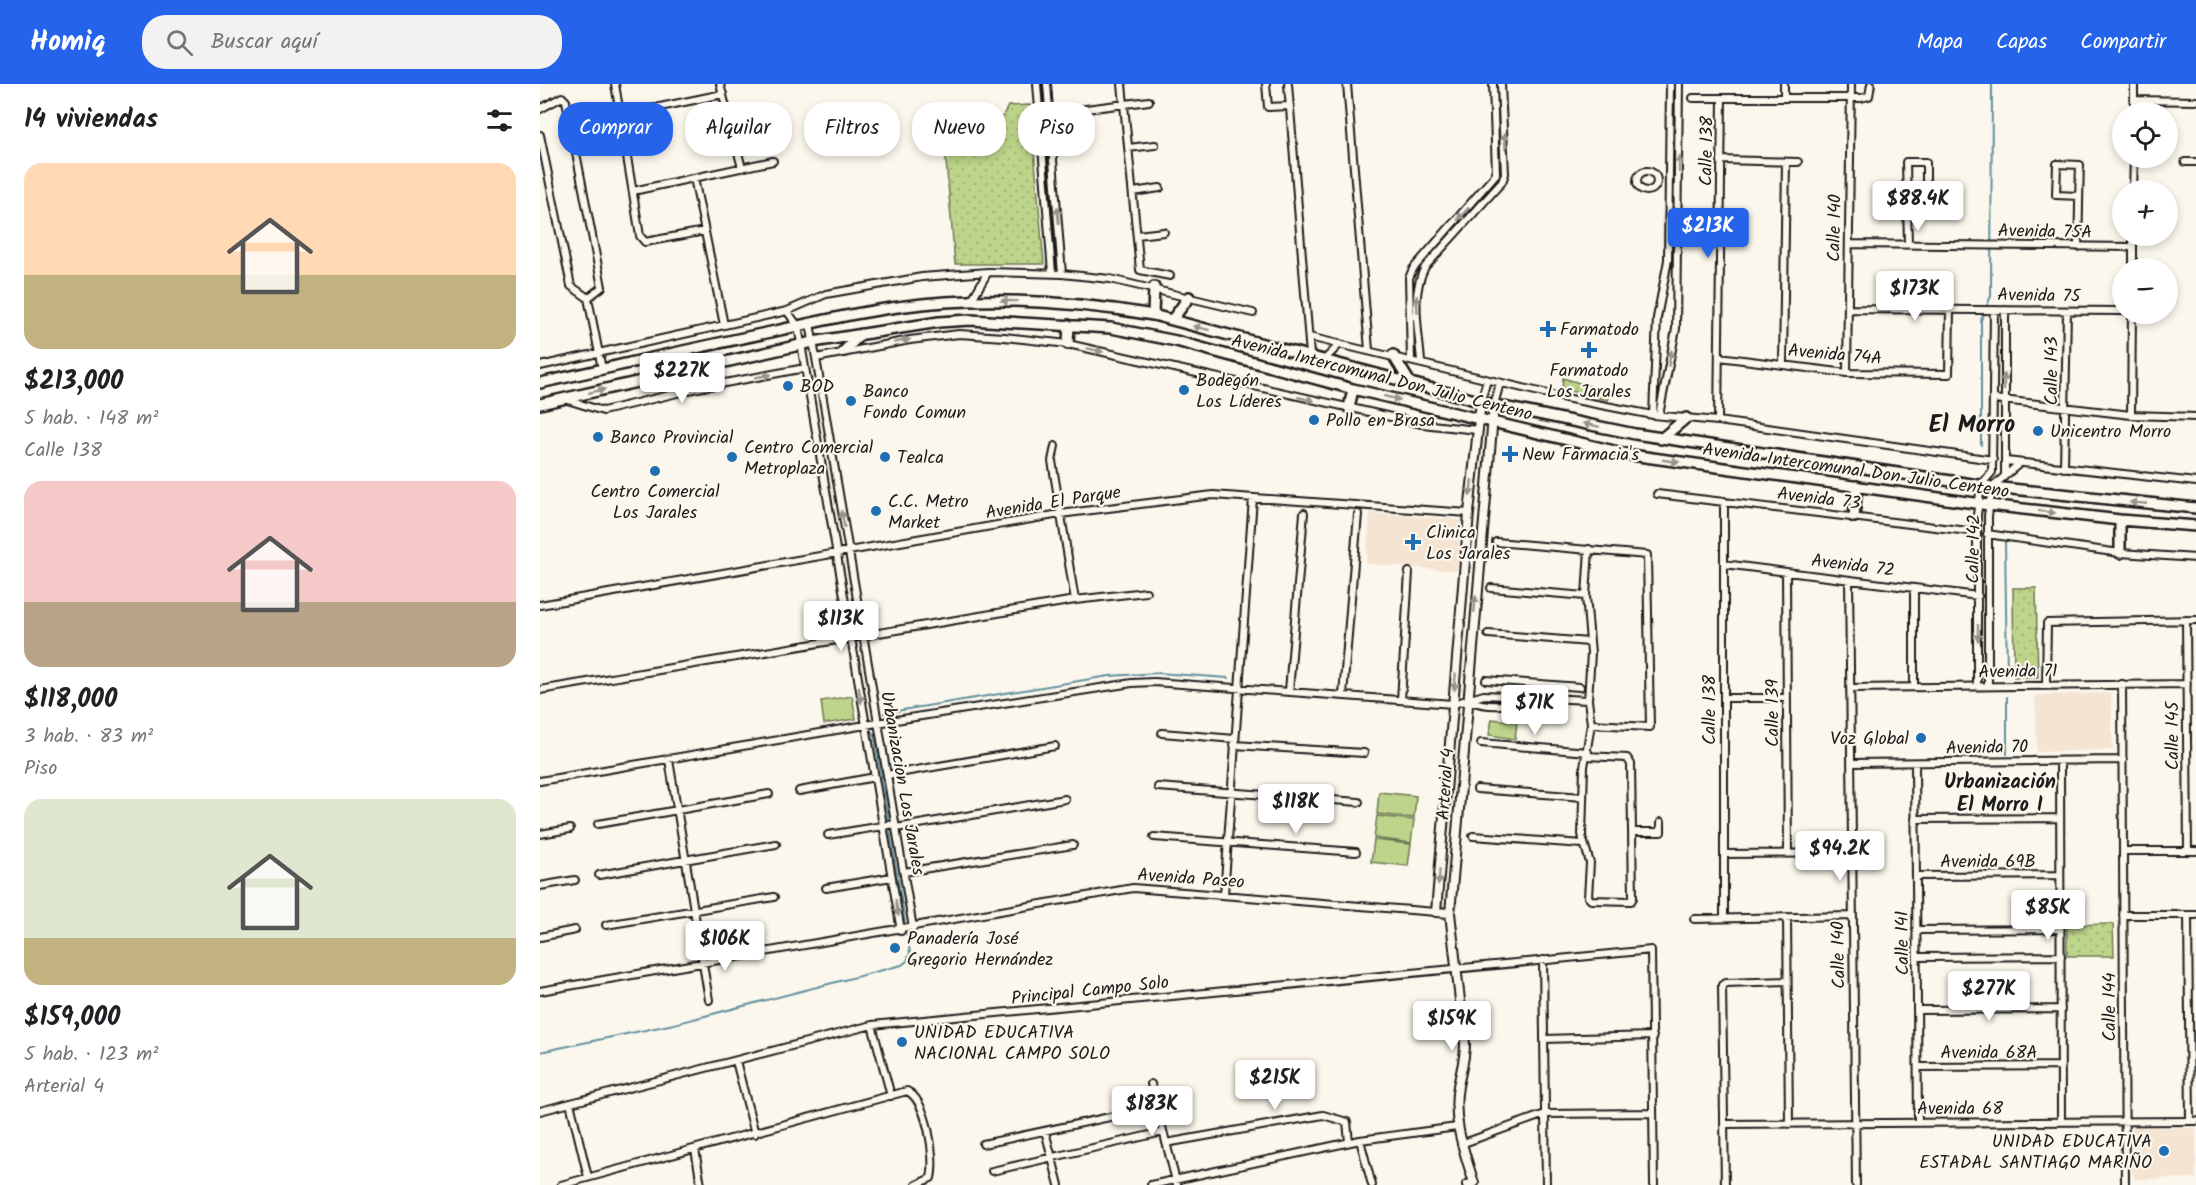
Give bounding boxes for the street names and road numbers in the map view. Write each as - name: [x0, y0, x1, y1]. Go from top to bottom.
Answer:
- street label: Calle 138: [1692, 116, 1723, 186]
- street label: Calle 140: [1820, 194, 1851, 262]
- street label: Avenida 75A: [1998, 217, 2092, 248]
- street label: Avenida 75: [1997, 281, 2082, 312]
- street label: Avenida Intercomunal Don Julio Centeno: [1228, 327, 1535, 430]
- street label: Calle 143: [2038, 336, 2067, 406]
- street label: Avenida 74A: [1787, 337, 1883, 374]
- street label: Avenida Intercomunal Don Julio Centeno: [1701, 436, 2011, 507]
- street label: Avenida El Parque: [983, 478, 1123, 529]
- street label: Avenida 73: [1775, 480, 1862, 519]
- street label: Calle 142: [1959, 514, 1990, 584]
- street label: Avenida 72: [1809, 547, 1896, 586]
- street label: Avenida 71: [1978, 657, 2058, 688]
- street label: Calle 138: [1696, 675, 1725, 745]
- street label: Calle 139: [1759, 679, 1788, 747]
- street label: Urbanizacion Los Jarales: [871, 689, 932, 878]
- street label: Calle 145: [2159, 700, 2188, 770]
- street label: Avenida 70: [1946, 733, 2029, 764]
- street label: Arterial 4: [1430, 747, 1463, 821]
- street label: Avenida 69B: [1940, 848, 2036, 877]
- street label: Avenida Paseo: [1136, 861, 1245, 898]
- street label: Calle 141: [1888, 910, 1919, 976]
- street label: Calle 140: [1824, 921, 1855, 989]
- street label: Principal Campo Solo: [1010, 969, 1170, 1014]
- street label: Calle 144: [2096, 972, 2125, 1041]
- street label: Avenida 68A: [1941, 1039, 2038, 1068]
- street label: Avenida 68: [1917, 1095, 2003, 1124]

